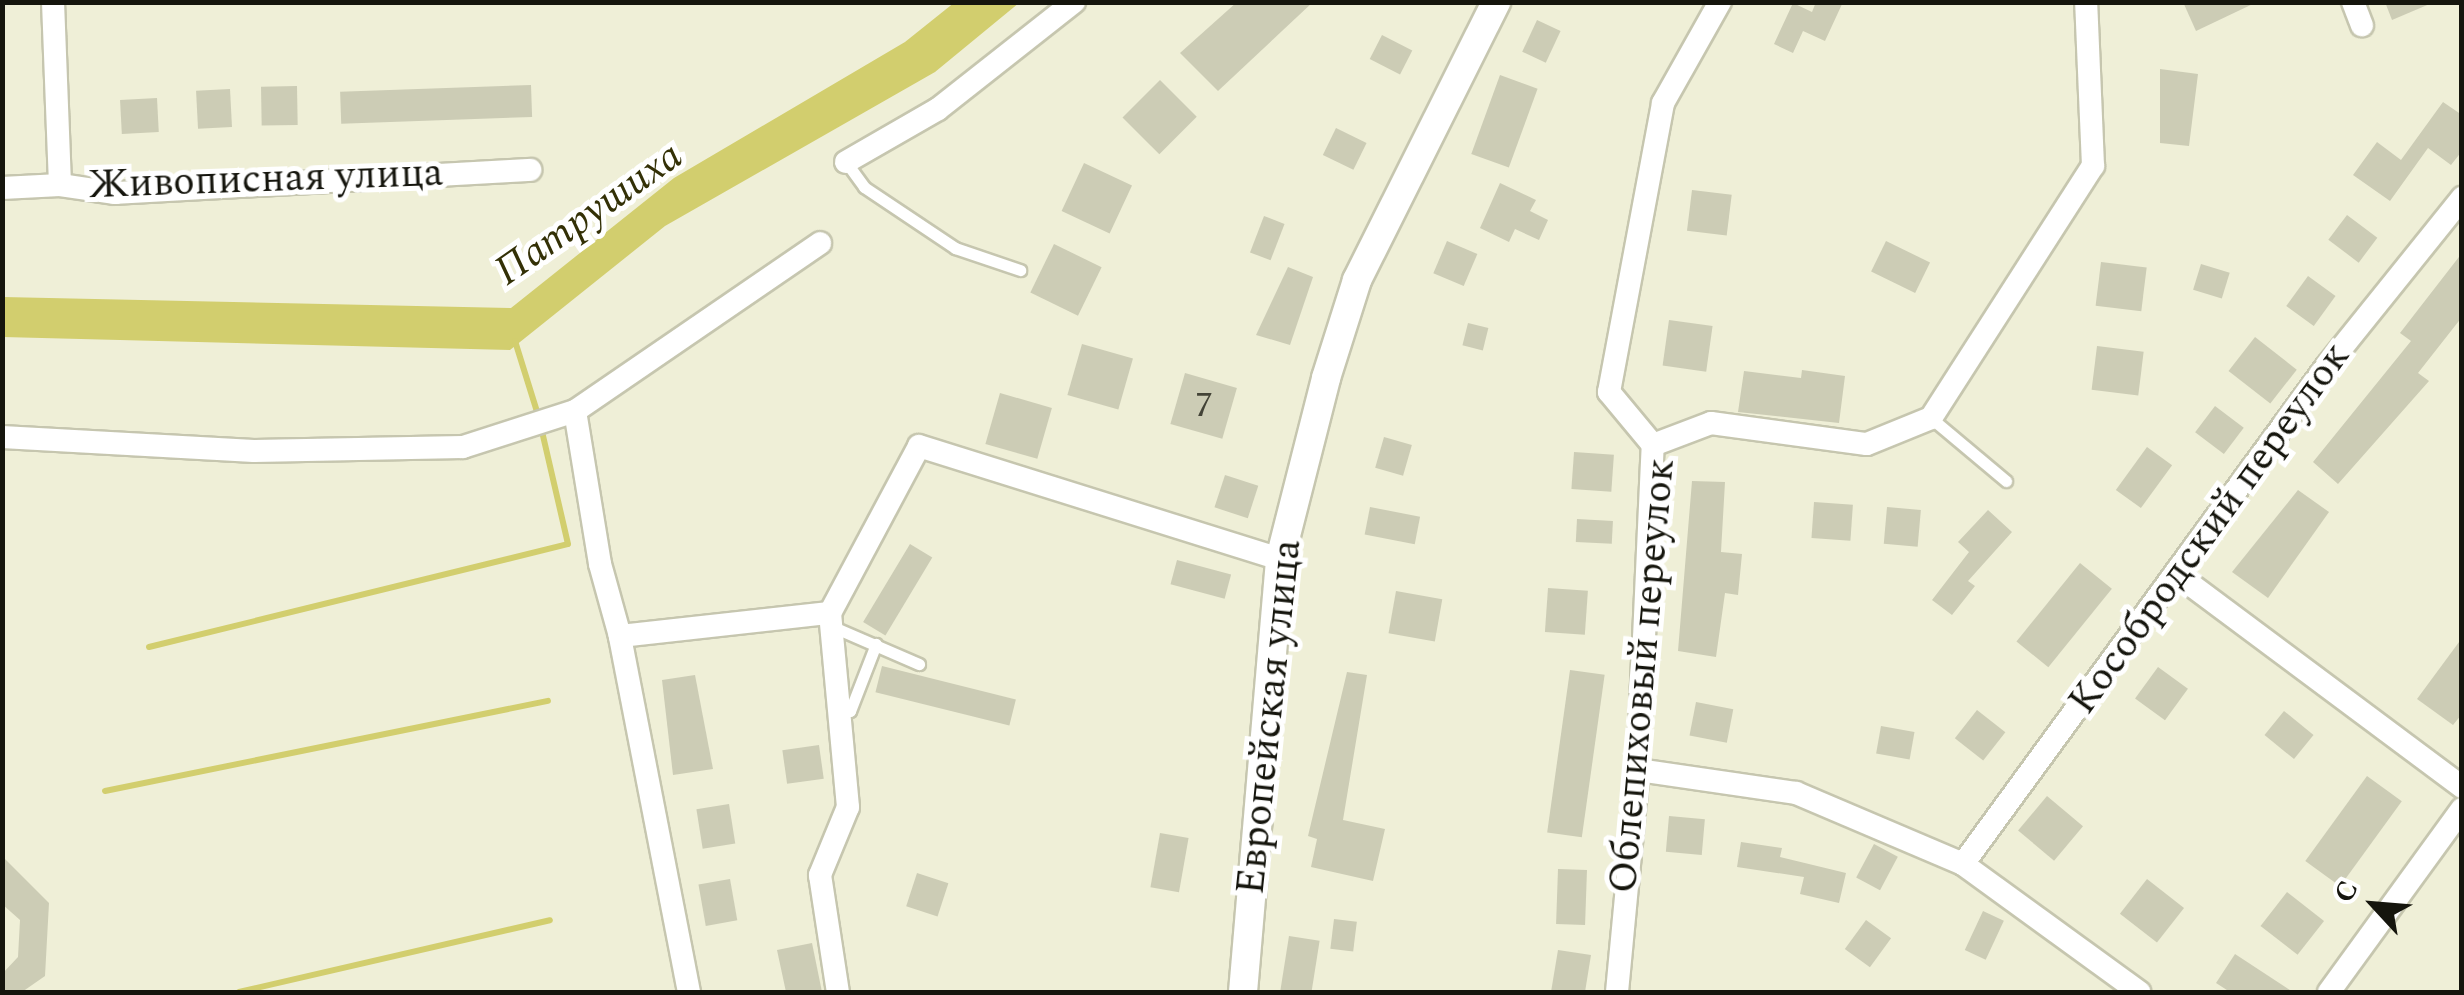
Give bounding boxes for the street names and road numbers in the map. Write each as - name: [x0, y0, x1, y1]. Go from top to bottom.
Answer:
- street label: Живописная улица: [88, 150, 444, 210]
- street label: Кособродский переулок: [2059, 334, 2361, 724]
- street label: Облепиховый переулок: [1600, 457, 1686, 895]
- street label: Европейская улица: [1227, 537, 1313, 897]

